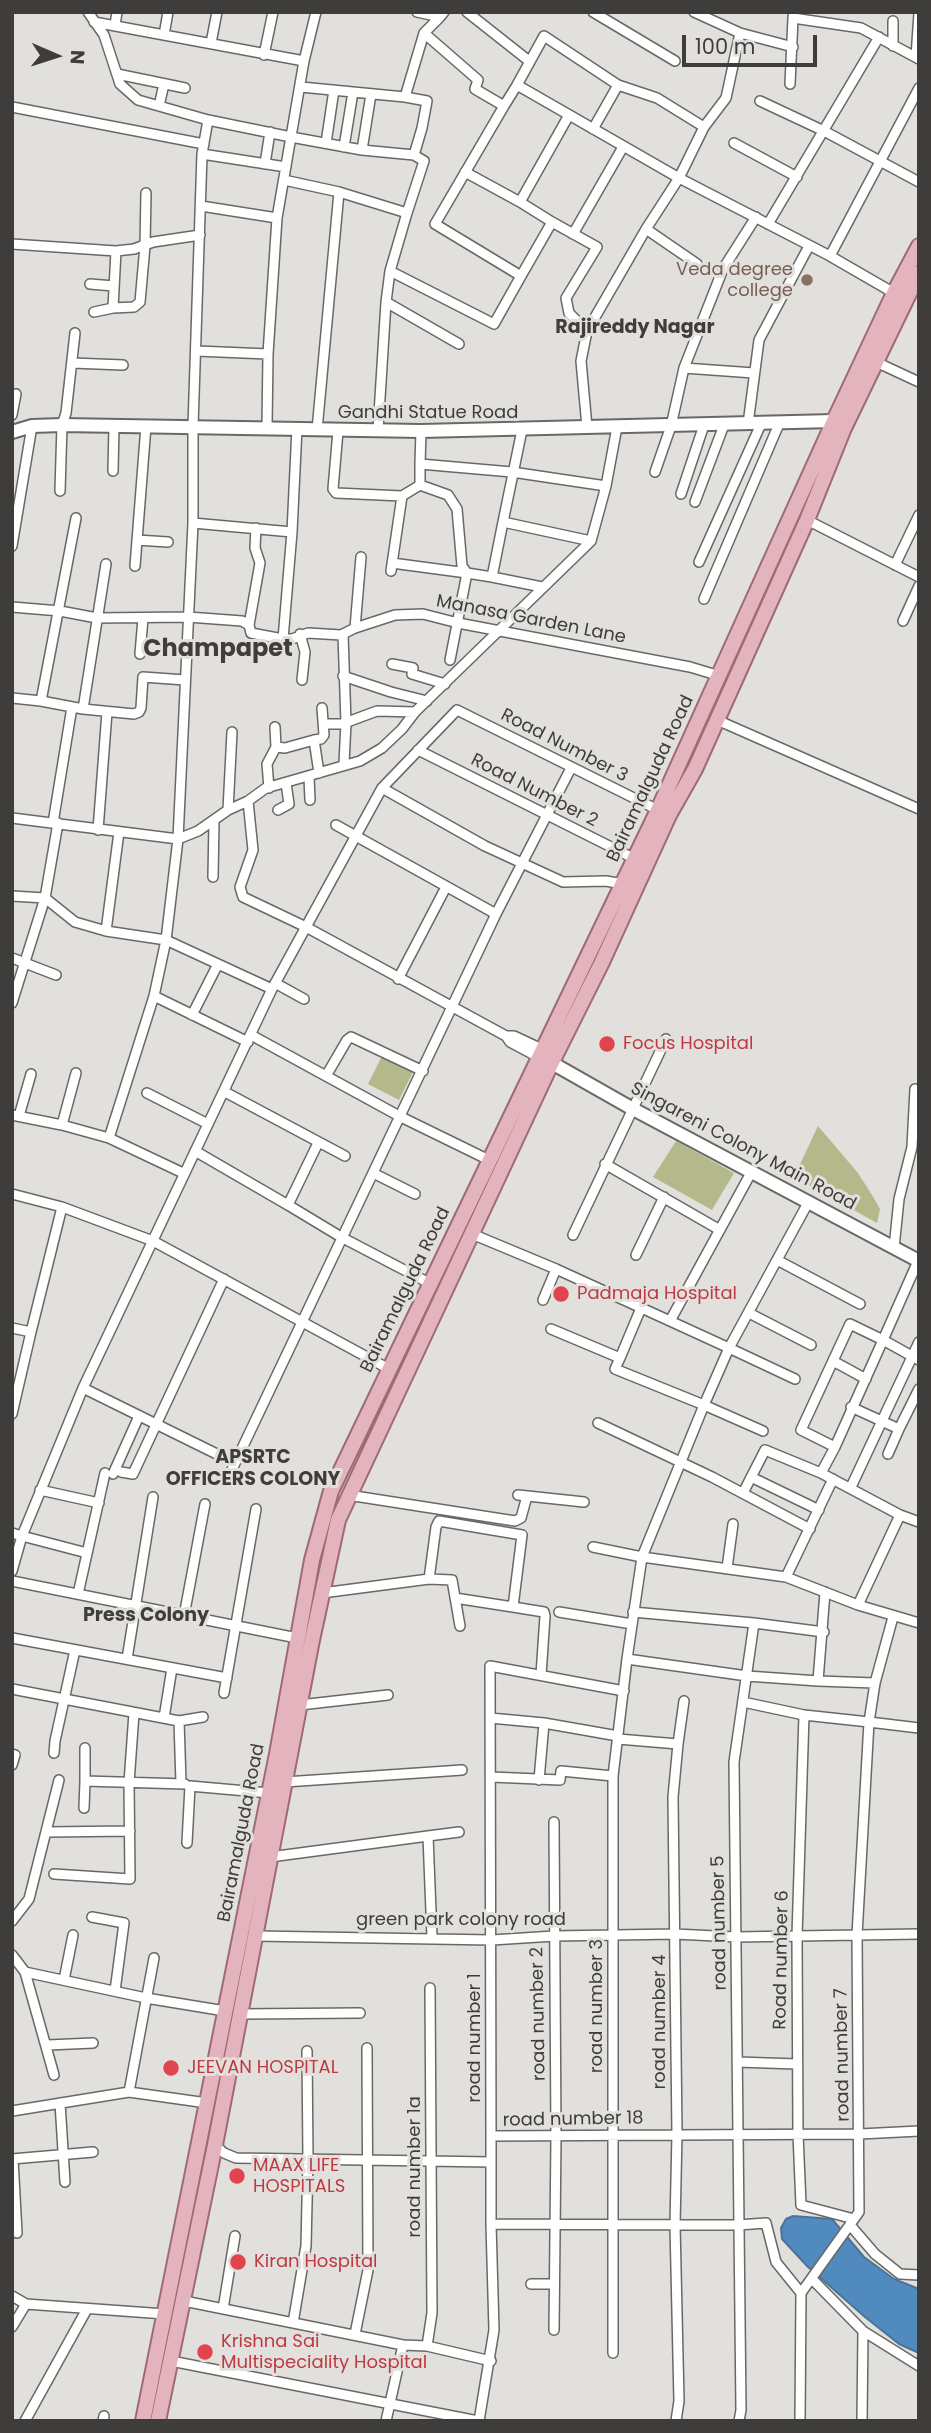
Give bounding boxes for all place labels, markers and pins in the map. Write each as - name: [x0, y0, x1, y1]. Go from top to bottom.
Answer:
- place label: Veda degree college: [676, 259, 793, 302]
- marker: Veda degree college: [799, 272, 815, 288]
- place label: Focus Hospital: [623, 1033, 753, 1055]
- marker: Focus Hospital: [597, 1034, 617, 1054]
- place label: Padmaja Hospital: [577, 1283, 737, 1305]
- marker: Padmaja Hospital: [551, 1284, 571, 1304]
- place label: JEEVAN HOSPITAL: [187, 2057, 338, 2079]
- marker: JEEVAN HOSPITAL: [161, 2058, 181, 2078]
- place label: MAAX LIFE HOSPITALS: [253, 2155, 345, 2198]
- marker: MAAX LIFE HOSPITALS: [227, 2166, 247, 2186]
- place label: Kiran Hospital: [254, 2251, 378, 2273]
- marker: Kiran Hospital: [228, 2252, 248, 2272]
- place label: Krishna Sai Multispeciality Hospital: [221, 2331, 427, 2374]
- marker: Krishna Sai Multispeciality Hospital: [195, 2342, 215, 2362]

